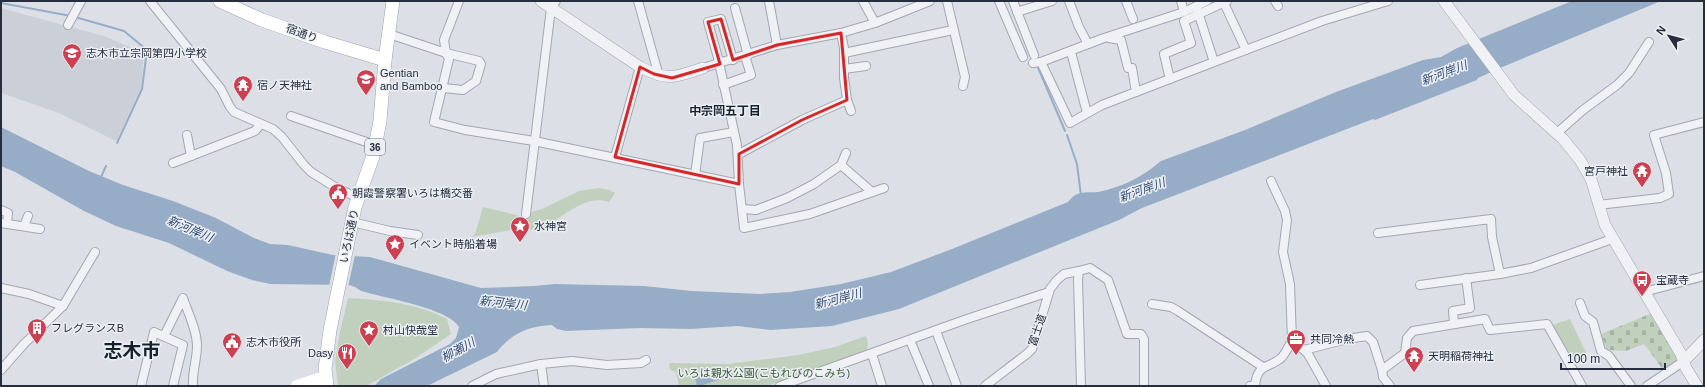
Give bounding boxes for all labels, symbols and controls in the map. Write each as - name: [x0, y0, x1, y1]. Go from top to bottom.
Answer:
- north arrow: [1649, 16, 1689, 56]
- street label: 宿通り: [284, 22, 320, 44]
- text: N: [1654, 23, 1668, 37]
- school or university icon: 志木市立宗岡第四小学校: [61, 42, 83, 70]
- place label: 志木市立宗岡第四小学校: [86, 47, 207, 59]
- water label: 新河岸川: [1419, 57, 1471, 88]
- place label: Gentian and Bamboo: [380, 67, 442, 92]
- school or university icon: Gentian and Bamboo: [355, 68, 377, 96]
- temple icon: 宿ノ天神社: [232, 74, 254, 102]
- place label: 宿ノ天神社: [257, 79, 312, 91]
- district label: 中宗岡五丁目: [689, 104, 761, 118]
- road number: 36: [365, 139, 385, 155]
- temple icon: 宮戸神社: [1631, 160, 1653, 188]
- place label: 宮戸神社: [1584, 165, 1628, 177]
- water label: 新河岸川: [1117, 175, 1169, 205]
- public building icon: 朝霞警察署いろは橋交番: [327, 182, 349, 210]
- place label: 朝霞警察署いろは橋交番: [352, 187, 473, 199]
- street label: いろは通り: [337, 208, 361, 264]
- water label: 新河岸川: [165, 213, 217, 246]
- place icon: 水神宮: [509, 215, 531, 243]
- place label: 水神宮: [534, 220, 567, 232]
- place icon: イベント時船着場: [384, 233, 406, 261]
- place label: イベント時船着場: [409, 238, 497, 250]
- bus stop icon: 宝蔵寺: [1631, 269, 1653, 297]
- place label: 宝蔵寺: [1656, 274, 1689, 286]
- water label: 新河岸川: [813, 286, 865, 312]
- water label: 新河岸川: [478, 294, 530, 313]
- street label: 富士道: [1026, 312, 1048, 348]
- building icon: フレグランスB: [26, 317, 48, 345]
- place icon: 村山快哉堂: [358, 319, 380, 347]
- place label: フレグランスB: [51, 322, 124, 334]
- place label: 村山快哉堂: [383, 324, 438, 336]
- office icon: 共同冷熱: [1285, 328, 1307, 356]
- public building icon: 志木市役所: [221, 331, 243, 359]
- place label: 共同冷熱: [1310, 333, 1354, 345]
- water label: 柳瀬川: [439, 334, 479, 365]
- place label: 志木市役所: [246, 336, 302, 348]
- district label: 志木市: [103, 340, 161, 361]
- restaurant icon: Dasy: [336, 342, 358, 370]
- temple icon: 天明稲荷神社: [1403, 345, 1425, 373]
- scale bar: [1561, 345, 1665, 371]
- place label: Dasy: [308, 347, 333, 359]
- place label: 天明稲荷神社: [1428, 350, 1494, 362]
- text: 100 m: [1567, 352, 1600, 366]
- park label: いろは親水公園(こもれびのこみち): [678, 367, 850, 379]

